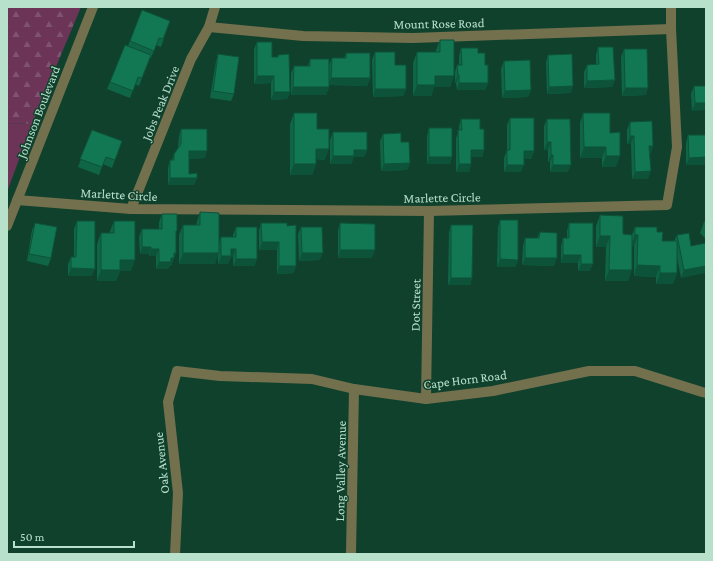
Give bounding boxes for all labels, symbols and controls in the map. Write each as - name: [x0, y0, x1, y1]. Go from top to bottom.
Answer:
- street label: Mount Rose Road: [393, 15, 485, 32]
- street label: Jobs Peak Drive: [138, 63, 182, 144]
- street label: Johnson Boulevard: [14, 64, 63, 162]
- street label: Marlette Circle: [80, 185, 158, 204]
- street label: Marlette Circle: [403, 189, 481, 206]
- street label: Dot Street: [408, 278, 423, 331]
- street label: Cape Horn Road: [422, 367, 508, 392]
- street label: Long Valley Avenue: [332, 420, 349, 521]
- street label: Oak Avenue: [151, 431, 172, 494]
- scale bar: [14, 523, 134, 549]
- text: 50 m: [20, 530, 45, 544]

